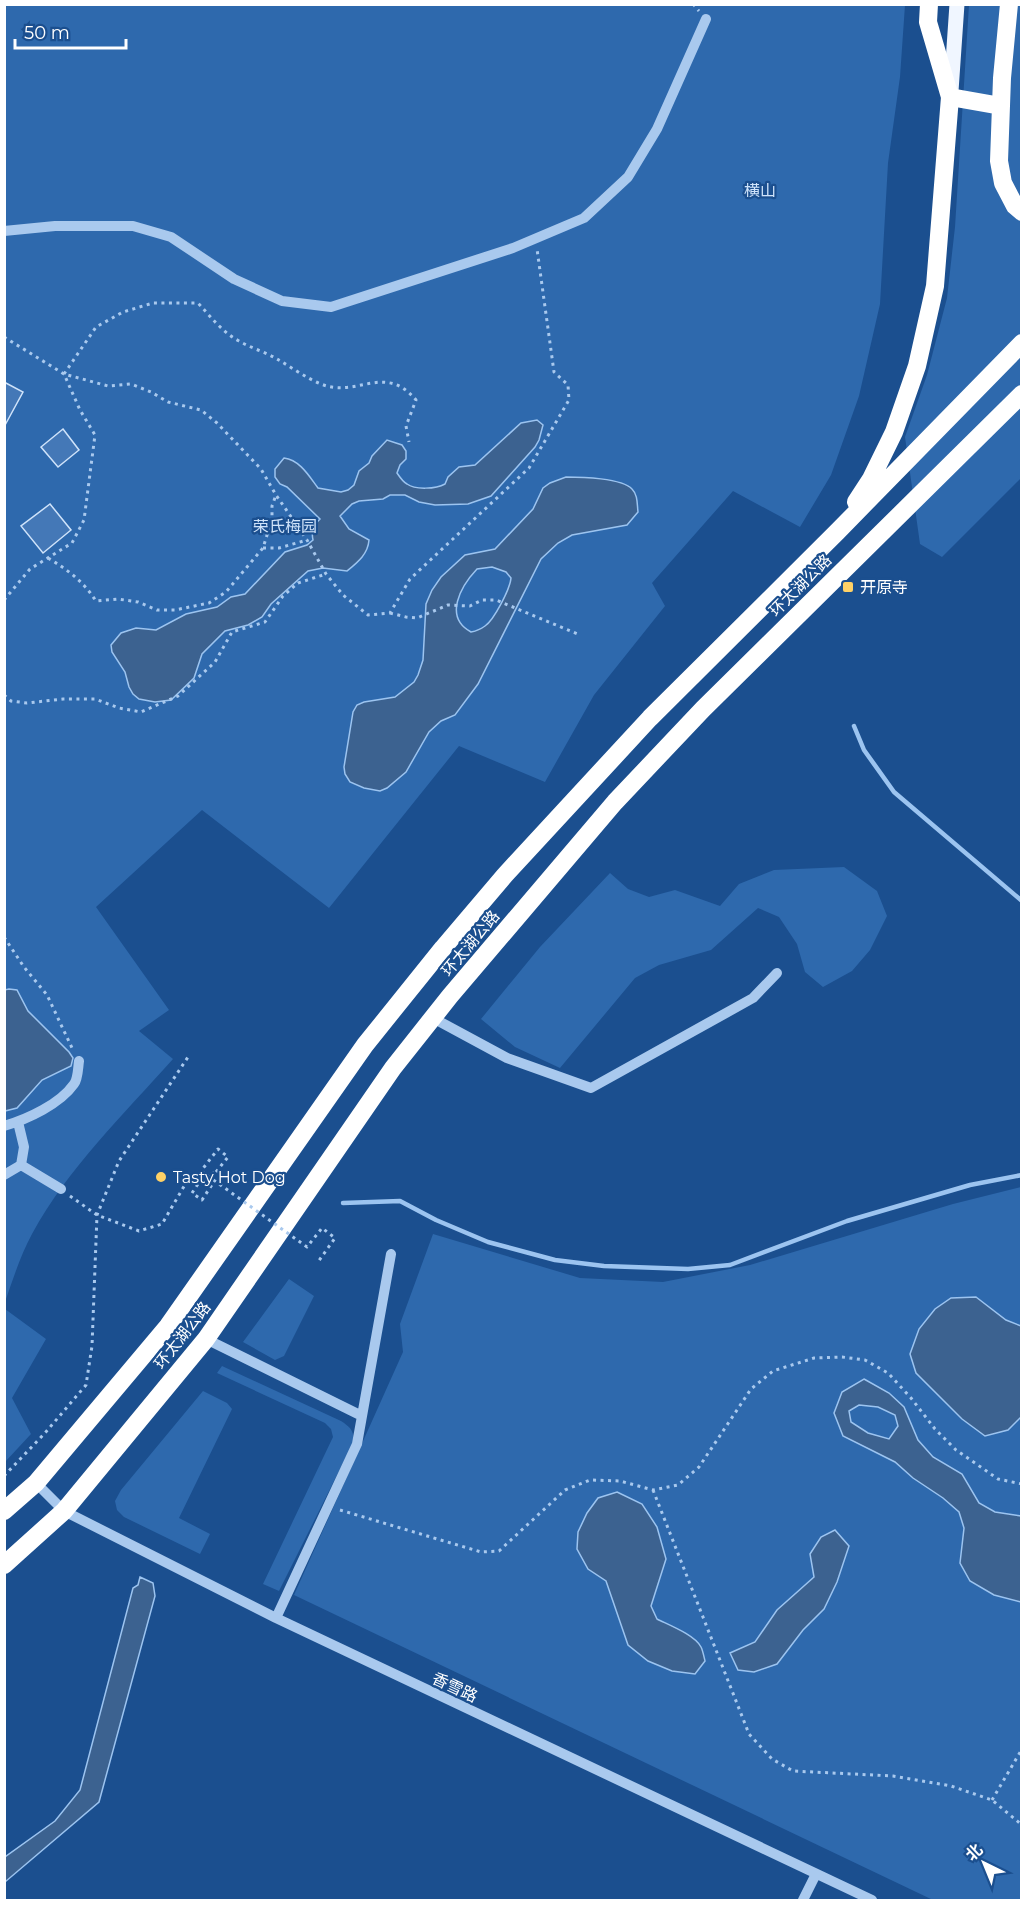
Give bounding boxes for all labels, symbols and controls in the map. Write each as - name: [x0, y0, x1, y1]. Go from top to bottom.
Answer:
- scale bar: [15, 12, 126, 50]
- text: 50 m: [24, 22, 70, 44]
- park label: 横山: [744, 181, 776, 200]
- park label: 荣氏梅园: [253, 517, 317, 536]
- street label: 环太湖公路: [765, 550, 835, 620]
- place label: 开原寺: [860, 578, 908, 597]
- marker: 开原寺: [841, 580, 855, 594]
- street label: 环太湖公路: [437, 907, 503, 980]
- place label: Tasty Hot Dog: [173, 1168, 286, 1187]
- marker: Tasty Hot Dog: [154, 1170, 168, 1184]
- street label: 环太湖公路: [150, 1298, 215, 1373]
- street label: 香雪路: [429, 1669, 481, 1706]
- north arrow: [954, 1833, 1014, 1893]
- text: 北: [962, 1840, 986, 1865]

